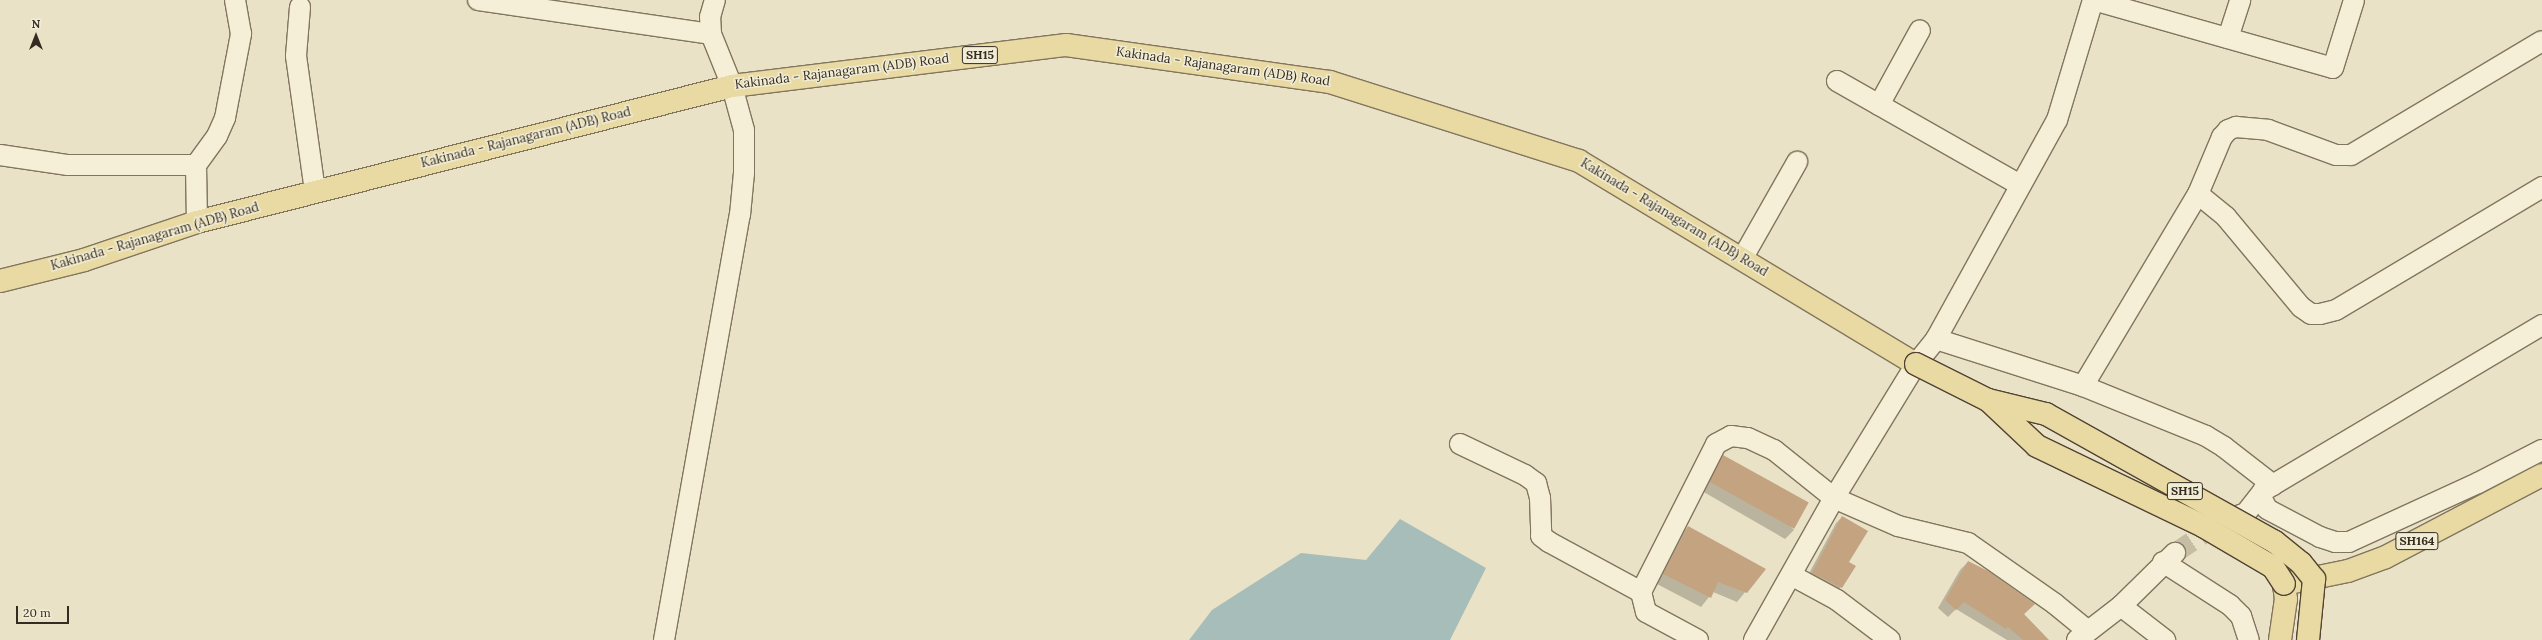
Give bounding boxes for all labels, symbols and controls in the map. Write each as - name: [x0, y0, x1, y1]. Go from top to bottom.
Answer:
- north arrow: [16, 16, 56, 56]
- text: N: [32, 17, 40, 31]
- street label: Kakinada - Rajanagaram (ADB) Road: [1115, 44, 1331, 90]
- road number: SH15: [961, 45, 999, 65]
- street label: Kakinada - Rajanagaram (ADB) Road: [734, 51, 950, 93]
- street label: Kakinada - Rajanagaram (ADB) Road: [419, 104, 633, 172]
- street label: Kakinada - Rajanagaram (ADB) Road: [1577, 156, 1771, 280]
- street label: Kakinada - Rajanagaram (ADB) Road: [49, 200, 261, 274]
- road number: SH15: [2166, 481, 2204, 501]
- road number: SH164: [2395, 531, 2439, 551]
- scale bar: [18, 598, 71, 624]
- text: 20 m: [23, 605, 51, 620]

